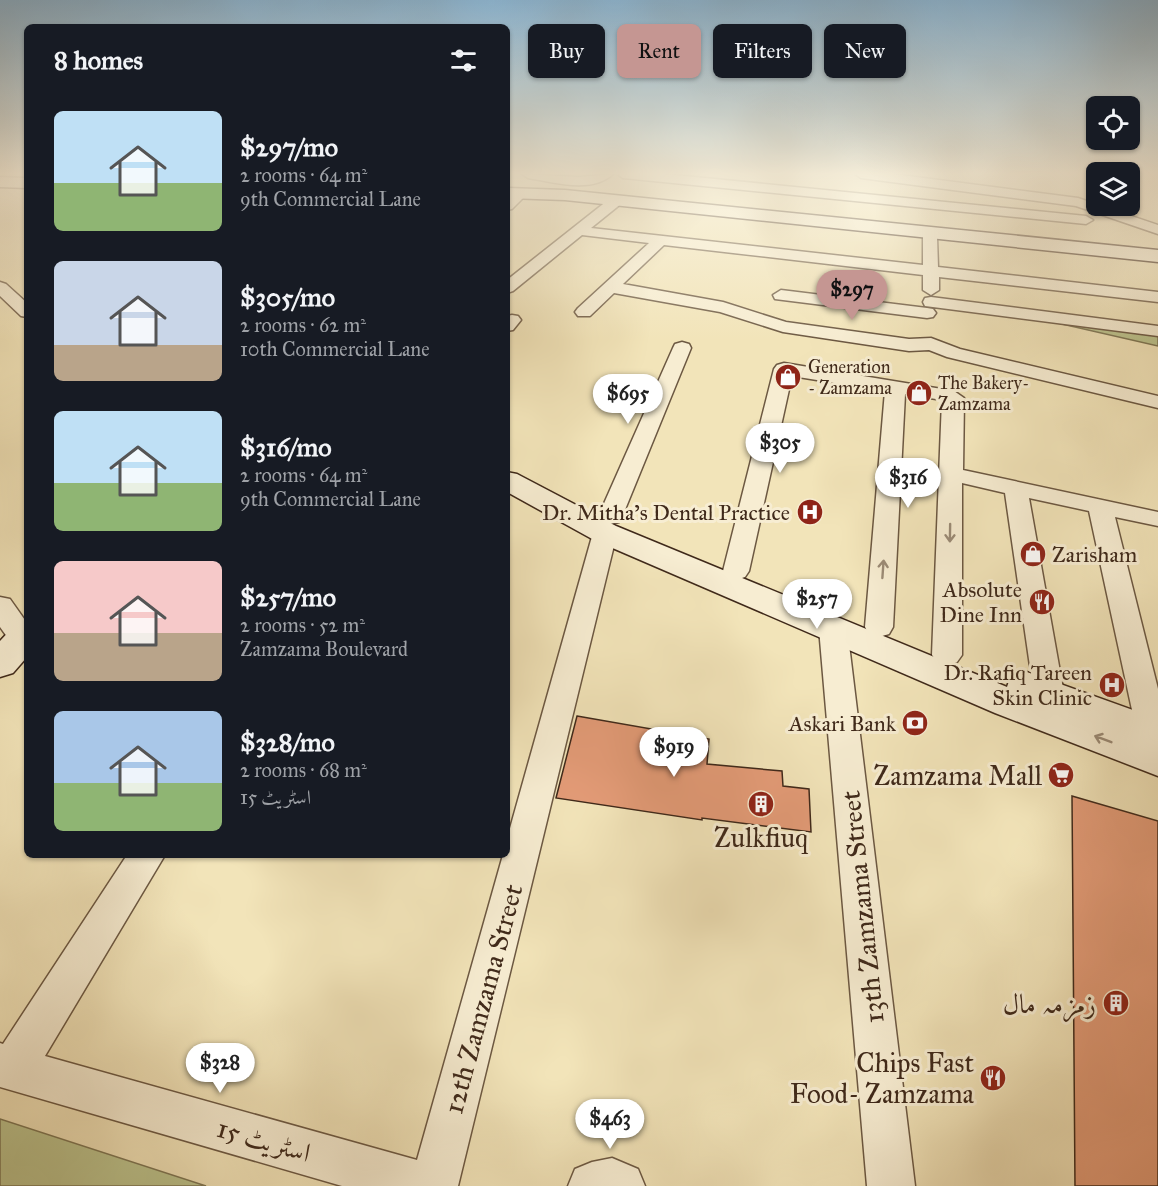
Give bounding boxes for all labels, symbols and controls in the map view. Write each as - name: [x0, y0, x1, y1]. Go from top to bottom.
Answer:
- chip: Buy: [528, 24, 605, 78]
- chip: Rent: [617, 24, 701, 78]
- chip: Filters: [713, 24, 812, 78]
- chip: New: [824, 24, 906, 78]
- text: 8 homes: [54, 44, 143, 76]
- icon: filters: [447, 44, 480, 77]
- map controls: [1086, 96, 1140, 216]
- button: locate: [1086, 96, 1140, 150]
- text: $297/mo: [240, 131, 338, 163]
- icon: home: [102, 135, 174, 207]
- button: layers: [1086, 162, 1140, 216]
- text: 2 rooms · 64 m²: [240, 163, 367, 187]
- text: 9th Commercial Lane: [240, 187, 421, 211]
- pin: $297: [816, 270, 888, 321]
- text: $297: [830, 277, 874, 301]
- text: $305/mo: [240, 281, 335, 313]
- icon: home: [102, 285, 174, 357]
- text: 2 rooms · 62 m²: [240, 313, 366, 337]
- text: 10th Commercial Lane: [240, 337, 430, 361]
- place label: Generation - Zamzama: [808, 356, 892, 399]
- shop icon: Generation - Zamzama: [773, 362, 803, 392]
- place label: The Bakery- Zamzama: [938, 372, 1029, 415]
- pin: $695: [592, 374, 664, 425]
- shop icon: The Bakery- Zamzama: [904, 378, 934, 408]
- text: $695: [607, 381, 649, 405]
- pin: $305: [744, 423, 816, 474]
- text: $305: [760, 430, 800, 454]
- text: $316/mo: [240, 431, 332, 463]
- icon: home: [102, 435, 174, 507]
- pin: $316: [872, 458, 944, 509]
- text: 2 rooms · 64 m²: [240, 463, 367, 487]
- text: $316: [889, 465, 927, 489]
- text: 9th Commercial Lane: [240, 487, 421, 511]
- hospital icon: Dr. Mitha's Dental Practice: [795, 497, 825, 527]
- place label: Dr. Mitha's Dental Practice: [542, 499, 790, 526]
- one-way arrow: [944, 522, 955, 542]
- shop icon: Zarisham: [1018, 539, 1048, 569]
- place label: Zarisham: [1052, 541, 1138, 568]
- one-way arrow: [877, 559, 888, 579]
- place label: Absolute Dine Inn: [940, 576, 1022, 628]
- pin: $257: [781, 579, 853, 630]
- text: $257/mo: [240, 581, 336, 613]
- icon: home: [102, 585, 174, 657]
- text: $257: [796, 586, 838, 610]
- restaurant icon: Absolute Dine Inn: [1027, 587, 1057, 617]
- text: 2 rooms · 52 m²: [240, 613, 365, 637]
- text: Zamzama Boulevard: [240, 637, 408, 661]
- place label: Dr. Rafiq Tareen Skin Clinic: [943, 659, 1092, 711]
- hospital icon: Dr. Rafiq Tareen Skin Clinic: [1097, 670, 1127, 700]
- bank icon: Askari Bank: [900, 708, 930, 738]
- place label: Askari Bank: [788, 710, 897, 737]
- text: $328/mo: [240, 726, 335, 758]
- pin: $919: [638, 727, 710, 778]
- one-way arrow: [1095, 733, 1113, 744]
- text: $919: [653, 734, 695, 758]
- icon: home: [102, 735, 174, 807]
- text: 2 rooms · 68 m²: [240, 758, 367, 782]
- place label: Zamzama Mall: [873, 759, 1043, 792]
- supermarket icon: Zamzama Mall: [1046, 760, 1076, 790]
- text: اسٹریٹ 15: [240, 785, 311, 809]
- building icon: Zulkfiuq: [746, 789, 776, 819]
- street label: 13th Zamzama Street: [833, 789, 891, 1025]
- place label: Zulkfiuq: [714, 821, 809, 855]
- street label: 12th Zamzama Street: [436, 880, 530, 1117]
- place label: زمزمہ مال: [1003, 987, 1096, 1023]
- building icon: زمزمہ مال: [1101, 988, 1131, 1018]
- pin: $328: [184, 1043, 256, 1094]
- place label: Chips Fast Food- Zamzama: [790, 1046, 975, 1110]
- text: $328: [200, 1050, 240, 1074]
- restaurant icon: Chips Fast Food- Zamzama: [978, 1063, 1008, 1093]
- pin: $463: [574, 1099, 646, 1150]
- text: $463: [589, 1106, 631, 1130]
- street label: اسٹریٹ 15: [213, 1111, 315, 1170]

